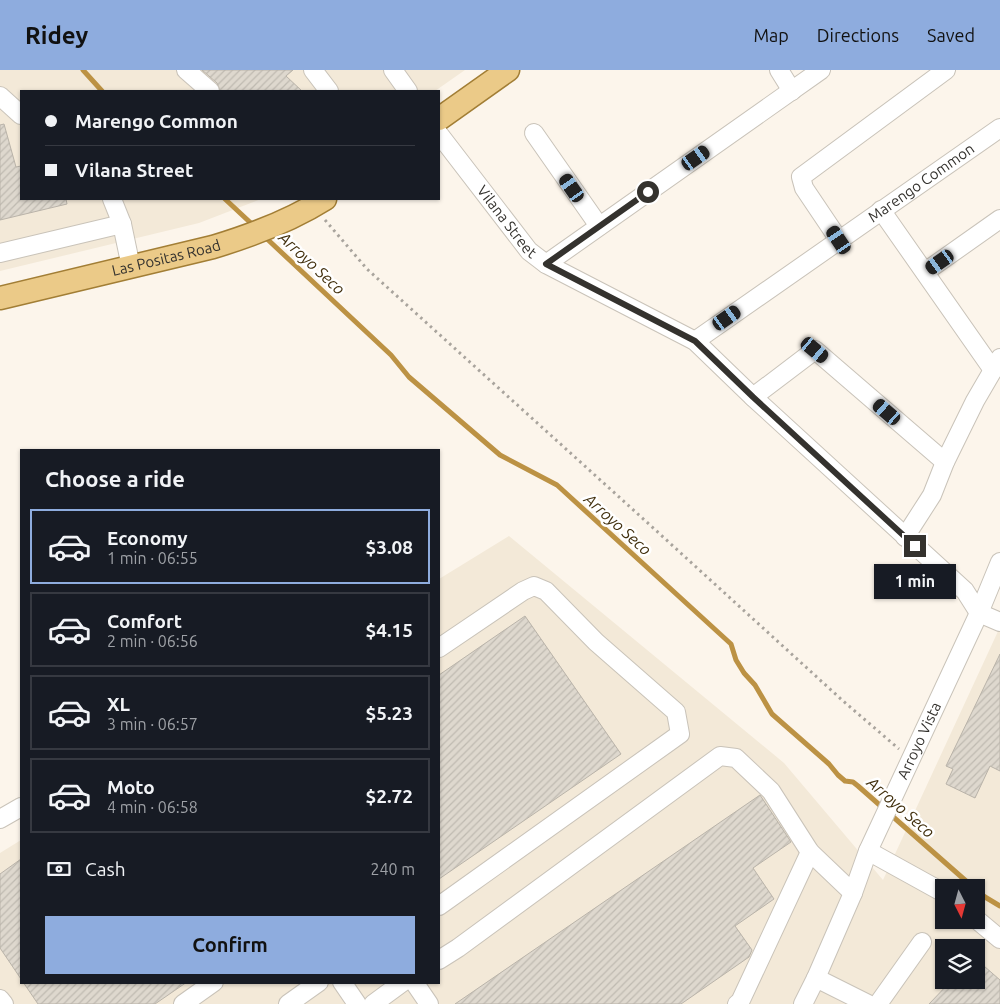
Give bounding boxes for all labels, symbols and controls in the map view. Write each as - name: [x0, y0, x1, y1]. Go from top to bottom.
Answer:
- text: Ridey: [25, 22, 88, 49]
- text: Map: [753, 25, 789, 45]
- text: Directions: [817, 25, 899, 45]
- text: Saved: [927, 25, 975, 45]
- text: Marengo Common: [75, 110, 238, 132]
- street label: Marengo Common: [865, 140, 977, 225]
- car: [679, 143, 712, 173]
- text: Vilana Street: [75, 159, 193, 181]
- car: [557, 171, 586, 205]
- route start: [637, 181, 659, 203]
- street label: Vilana Street: [474, 182, 540, 262]
- car: [824, 223, 853, 257]
- water label: Arroyo Seco: [275, 227, 349, 298]
- street label: Las Positas Road: [110, 236, 223, 279]
- car: [923, 247, 956, 277]
- car: [710, 303, 743, 333]
- car: [798, 335, 831, 365]
- car: [870, 396, 903, 428]
- text: Choose a ride: [45, 466, 185, 491]
- water label: Arroyo Seco: [580, 489, 655, 559]
- icon: car: [47, 524, 92, 569]
- text: Economy: [107, 527, 188, 549]
- route end: [904, 535, 926, 557]
- text: $3.08: [365, 536, 413, 558]
- text: 1 min · 06:55: [107, 549, 198, 567]
- callout: 1 min: [874, 564, 956, 598]
- text: 1 min: [895, 572, 935, 590]
- icon: car: [47, 607, 92, 652]
- text: Comfort: [107, 610, 182, 632]
- text: $4.15: [365, 619, 413, 641]
- text: 2 min · 06:56: [107, 632, 198, 650]
- icon: car: [47, 690, 92, 735]
- text: XL: [107, 693, 130, 715]
- street label: Arroyo Vista: [894, 699, 944, 782]
- text: $5.23: [365, 702, 413, 724]
- text: 3 min · 06:57: [107, 715, 198, 733]
- water label: Arroyo Seco: [863, 772, 939, 841]
- icon: car: [47, 773, 92, 818]
- text: Moto: [107, 776, 155, 798]
- text: $2.72: [365, 785, 413, 807]
- text: 4 min · 06:58: [107, 798, 198, 816]
- icon: cash: [45, 855, 73, 883]
- text: Cash: [85, 858, 126, 880]
- text: 240 m: [370, 860, 415, 878]
- north arrow: [935, 879, 985, 929]
- map controls: [935, 879, 985, 989]
- button: Confirm: [45, 916, 415, 974]
- button: layers: [935, 939, 985, 989]

